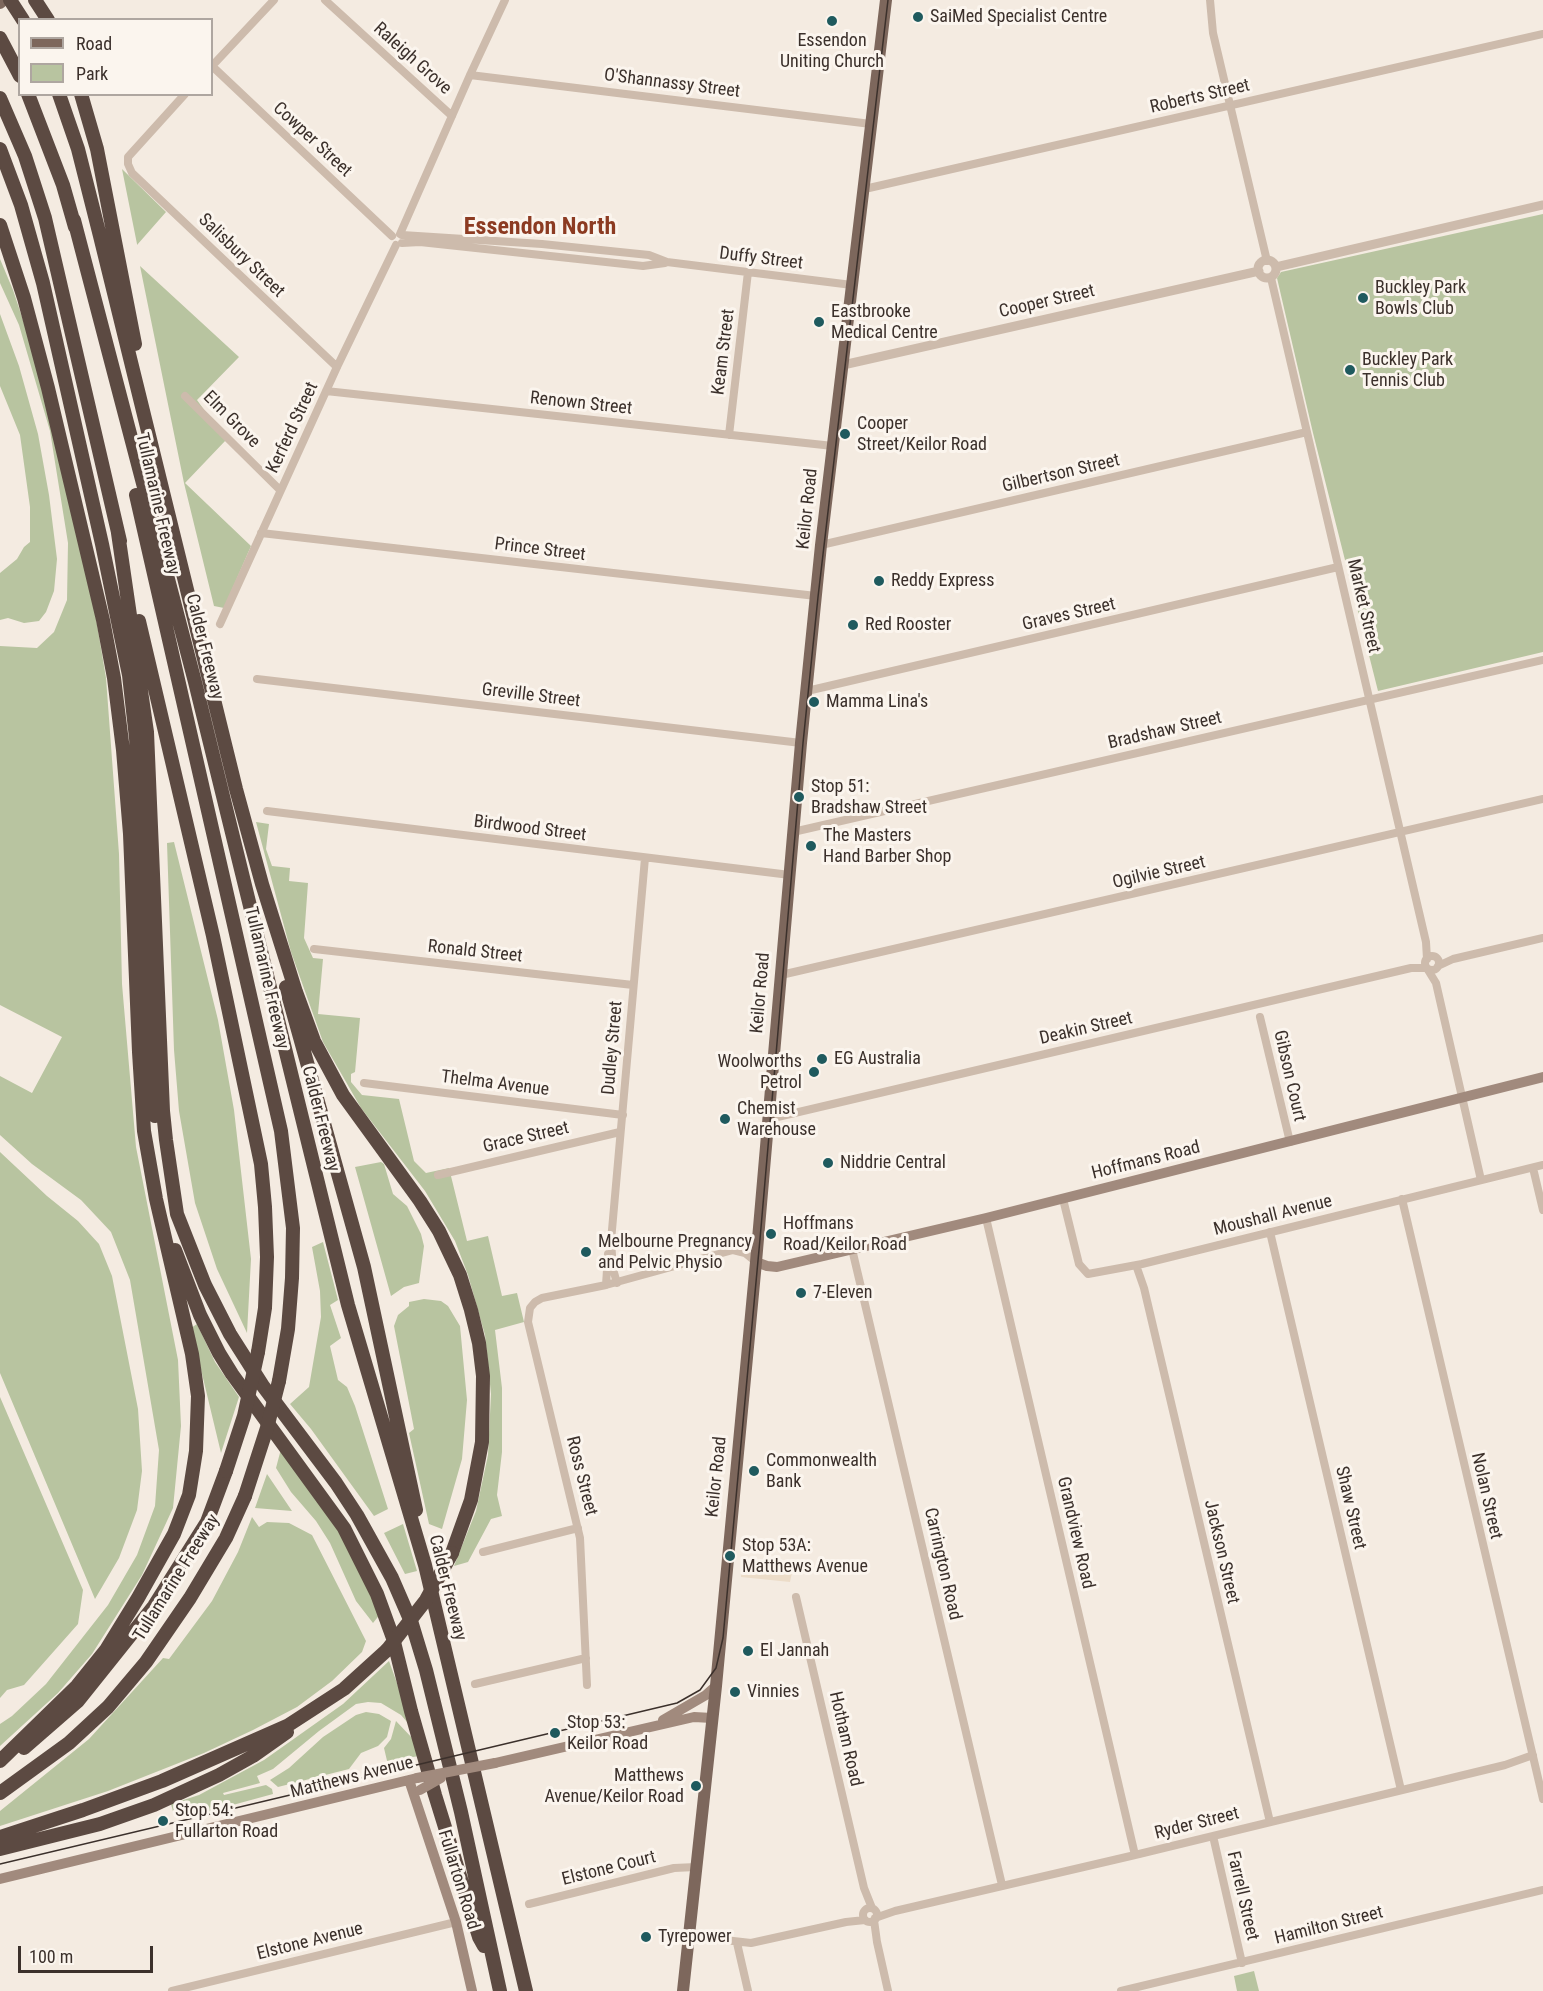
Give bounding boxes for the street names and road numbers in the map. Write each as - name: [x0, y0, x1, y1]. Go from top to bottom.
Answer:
- street label: Raleigh Grove: [369, 18, 455, 100]
- street label: O'Shannassy Street: [603, 65, 741, 103]
- street label: Roberts Street: [1148, 75, 1252, 119]
- street label: Cowper Street: [268, 98, 356, 182]
- street label: Salisbury Street: [193, 210, 289, 302]
- street label: Duffy Street: [718, 243, 804, 275]
- street label: Cooper Street: [997, 281, 1097, 323]
- street label: Keam Street: [708, 308, 740, 396]
- street label: Kerferd Street: [262, 379, 324, 477]
- street label: Elm Grove: [198, 387, 264, 453]
- street label: Renown Street: [529, 388, 633, 420]
- street label: Tullamarine Freeway: [130, 431, 184, 577]
- street label: Gilbertson Street: [1000, 450, 1122, 498]
- street label: Keilor Road: [793, 468, 823, 550]
- street label: Prince Street: [493, 534, 587, 566]
- street label: Market Street: [1342, 557, 1384, 655]
- street label: Calder Freeway: [180, 592, 228, 702]
- street label: Graves Street: [1020, 594, 1118, 636]
- street label: Greville Street: [480, 679, 582, 713]
- street label: Bradshaw Street: [1106, 707, 1224, 755]
- street label: Birdwood Street: [472, 811, 588, 847]
- street label: Ogilvie Street: [1111, 852, 1207, 894]
- street label: Tullamarine Freeway: [239, 905, 293, 1051]
- street label: Ronald Street: [426, 936, 524, 968]
- street label: Keilor Road: [747, 952, 775, 1034]
- street label: Dudley Street: [598, 1000, 628, 1096]
- street label: Deakin Street: [1037, 1008, 1135, 1050]
- street label: Gibson Court: [1268, 1028, 1310, 1124]
- street label: Calder Freeway: [296, 1064, 344, 1174]
- street label: Thelma Avenue: [440, 1067, 550, 1101]
- street label: Grace Street: [481, 1118, 571, 1158]
- street label: Hoffmans Road: [1090, 1137, 1202, 1185]
- street label: Moushall Avenue: [1212, 1191, 1334, 1241]
- street label: Ross Street: [561, 1434, 601, 1518]
- street label: Keilor Road: [702, 1436, 732, 1518]
- street label: Nolan Street: [1466, 1451, 1506, 1541]
- street label: Shaw Street: [1330, 1464, 1370, 1552]
- street label: Grandview Road: [1052, 1475, 1098, 1591]
- street label: Jackson Street: [1199, 1498, 1243, 1606]
- street label: Carrington Road: [919, 1506, 965, 1622]
- street label: Tullamarine Freeway: [129, 1511, 225, 1645]
- street label: Calder Freeway: [423, 1533, 471, 1643]
- street label: Hotham Road: [824, 1689, 866, 1789]
- street label: Matthews Avenue: [288, 1752, 416, 1804]
- street label: Ryder Street: [1153, 1803, 1241, 1845]
- street label: Fullarton Road: [433, 1828, 483, 1932]
- street label: Elstone Court: [560, 1847, 658, 1891]
- street label: Farrell Street: [1221, 1849, 1263, 1943]
- street label: Hamilton Street: [1273, 1902, 1385, 1950]
- street label: Elstone Avenue: [255, 1918, 365, 1966]

